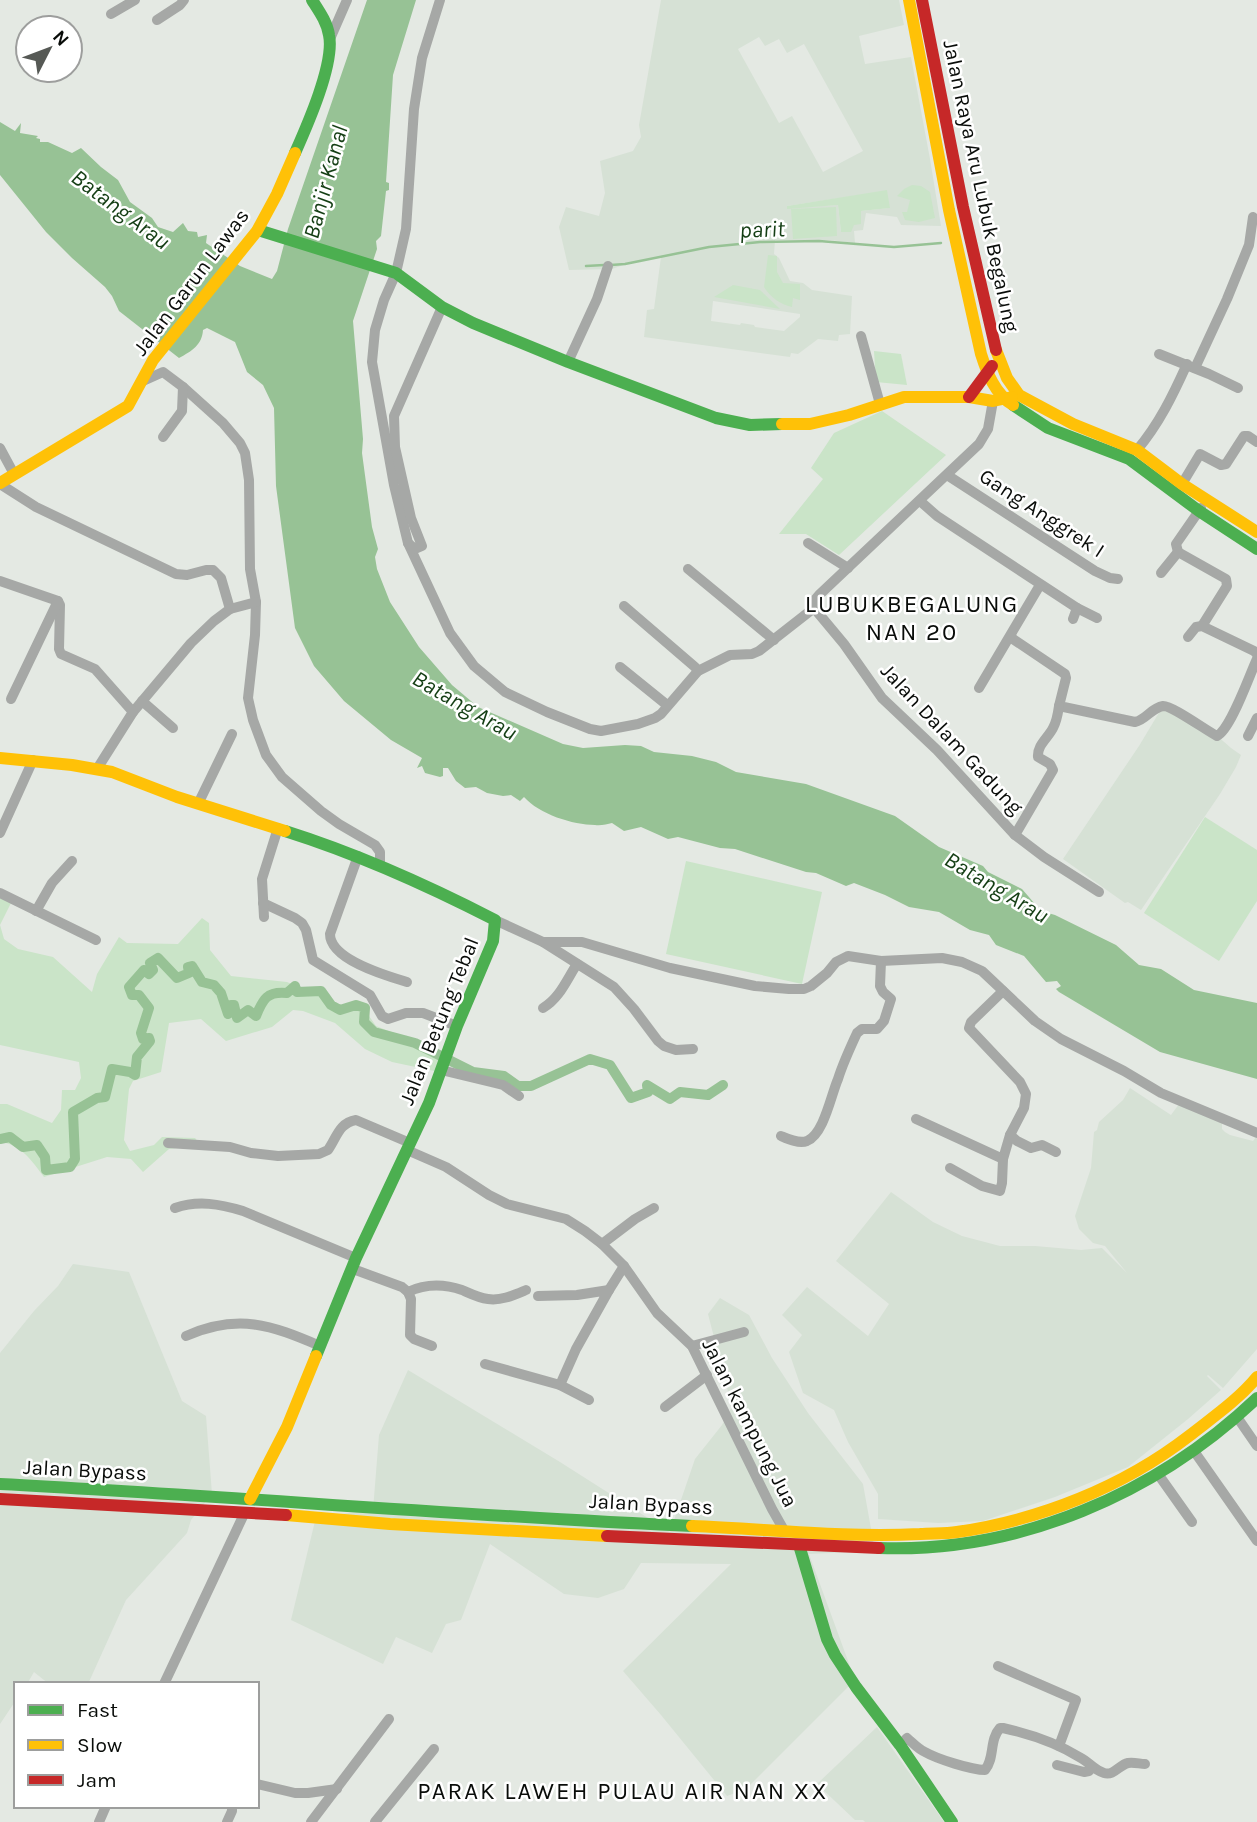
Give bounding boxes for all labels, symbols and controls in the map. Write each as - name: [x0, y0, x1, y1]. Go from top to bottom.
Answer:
- north arrow: [14, 14, 84, 84]
- text: N: [48, 26, 74, 51]
- street label: Jalan Raya Aru Lubuk Begalung: [938, 38, 1024, 334]
- water label: Banjir Kanal: [297, 122, 354, 242]
- water label: Batang Arau: [66, 163, 175, 255]
- street label: Jalan Garun Lawas: [128, 204, 254, 360]
- water label: parit: [739, 215, 787, 244]
- street label: Gang Anggrek I: [975, 464, 1109, 562]
- district label: LUBUKBEGALUNG NAN 20: [805, 590, 1019, 646]
- street label: Jalan Dalam Gadung: [876, 659, 1028, 819]
- water label: Batang Arau: [407, 665, 522, 746]
- water label: Batang Arau: [940, 846, 1054, 929]
- street label: Jalan Betung Tebal: [394, 934, 484, 1108]
- street label: Jalan kampung Jua: [697, 1335, 803, 1511]
- street label: Jalan Bypass: [23, 1455, 147, 1485]
- street label: Jalan Bypass: [589, 1489, 713, 1519]
- legend: [14, 1682, 259, 1808]
- text: Fast: [77, 1698, 118, 1722]
- text: Slow: [77, 1733, 122, 1757]
- text: Jam: [77, 1768, 117, 1792]
- district label: PARAK LAWEH PULAU AIR NAN XX: [417, 1777, 829, 1805]

